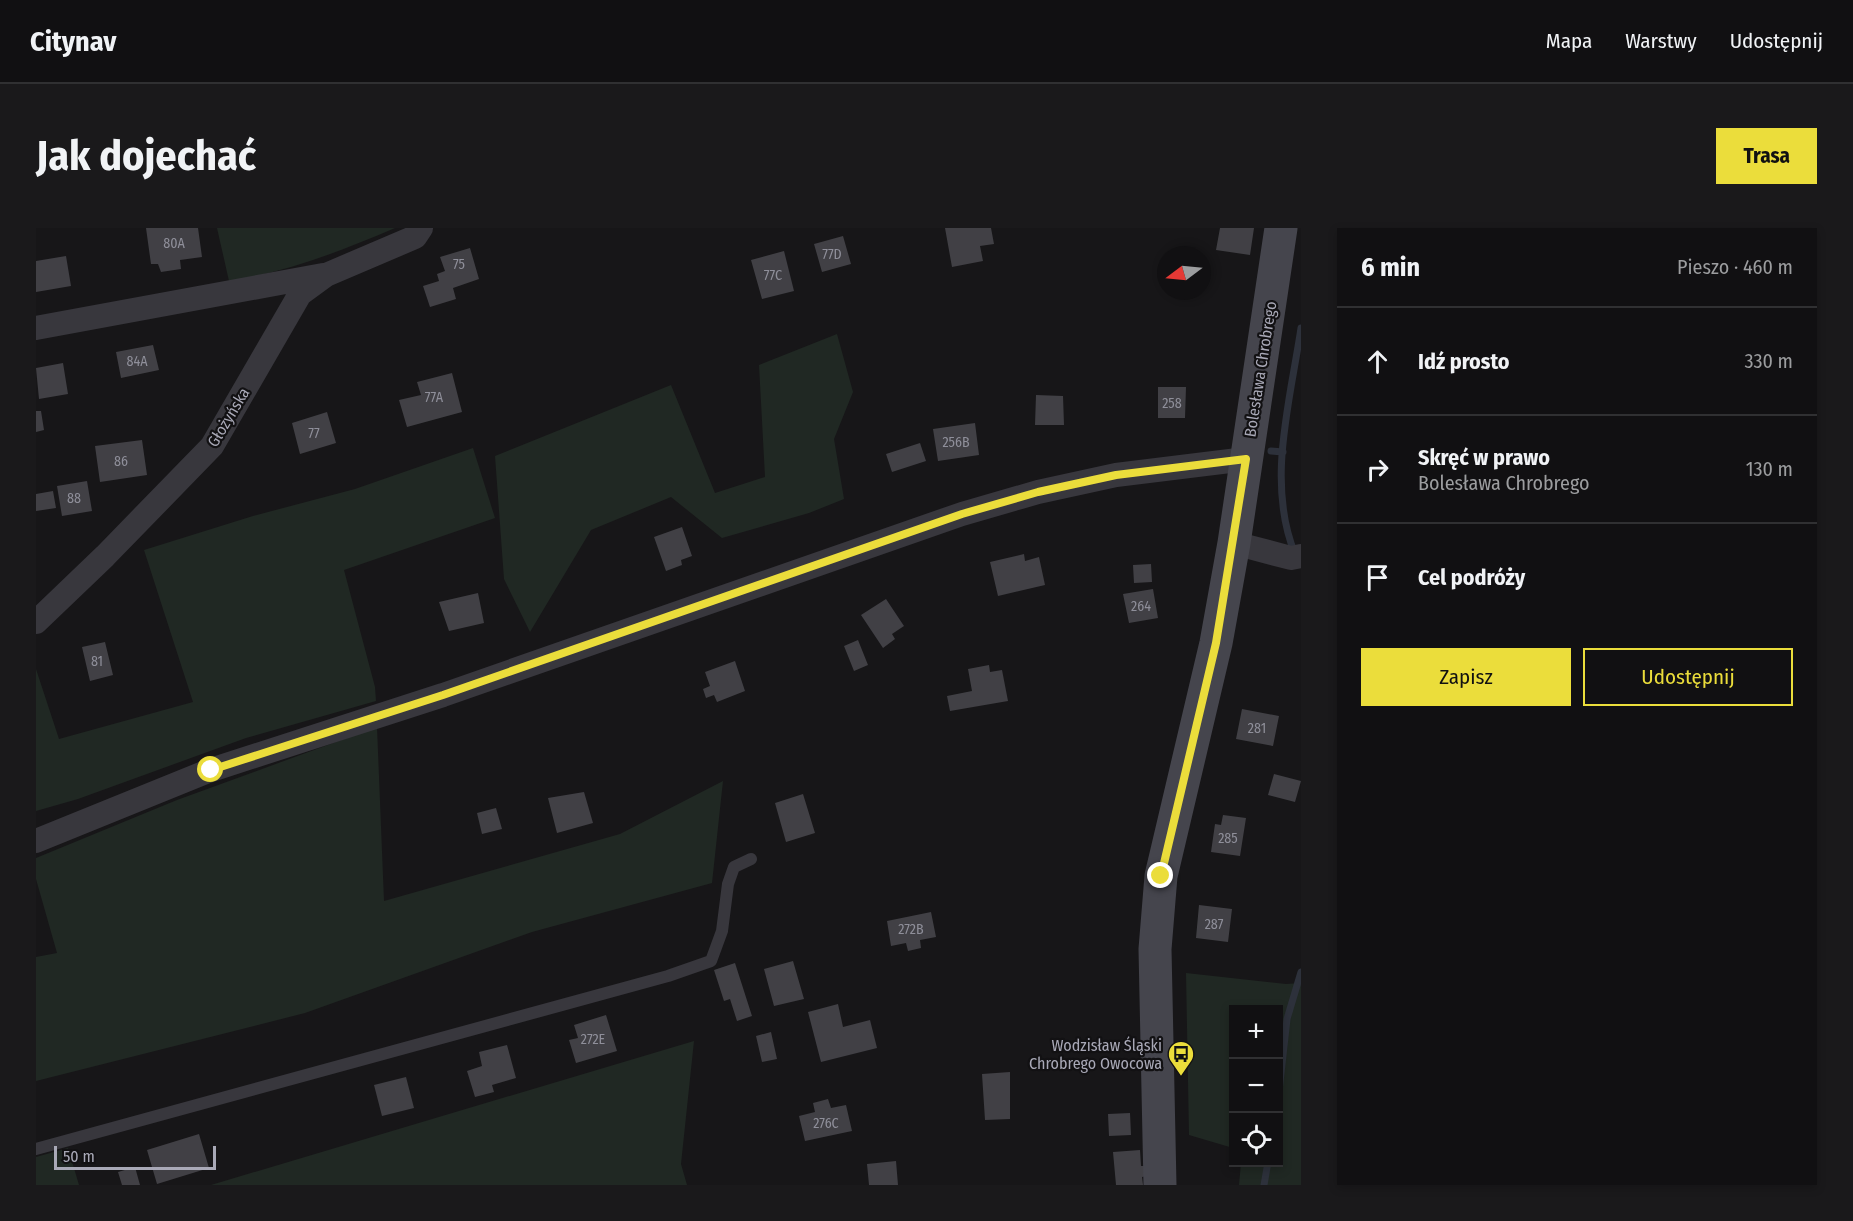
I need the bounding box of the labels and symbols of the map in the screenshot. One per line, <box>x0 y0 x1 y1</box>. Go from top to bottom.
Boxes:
house number: 80A <box>163 235 185 252</box>
house number: 77D <box>822 246 842 263</box>
north arrow <box>1157 246 1211 300</box>
house number: 75 <box>453 256 465 273</box>
house number: 77C <box>764 267 782 284</box>
street label: Bolesława Chrobrego <box>1240 300 1281 438</box>
house number: 84A <box>126 353 148 370</box>
street label: Głożyńska <box>203 384 254 450</box>
house number: 77A <box>425 389 444 406</box>
house number: 258 <box>1162 395 1182 412</box>
house number: 77 <box>308 425 320 442</box>
house number: 256B <box>942 434 970 451</box>
house number: 86 <box>114 453 128 470</box>
house number: 88 <box>67 490 81 507</box>
house number: 264 <box>1131 598 1151 615</box>
house number: 81 <box>91 653 103 670</box>
house number: 281 <box>1248 720 1266 737</box>
route start <box>197 756 223 782</box>
house number: 285 <box>1218 830 1238 847</box>
route end <box>1147 862 1173 888</box>
house number: 287 <box>1205 916 1224 933</box>
house number: 272B <box>898 921 924 938</box>
house number: 272E <box>581 1031 606 1048</box>
place label: Wodzisław Śląski Chrobrego Owocowa <box>1029 1036 1162 1073</box>
bus stop icon: Wodzisław Śląski Chrobrego Owocowa <box>1166 1039 1196 1077</box>
house number: 276C <box>813 1115 839 1132</box>
scale bar <box>54 1143 216 1170</box>

